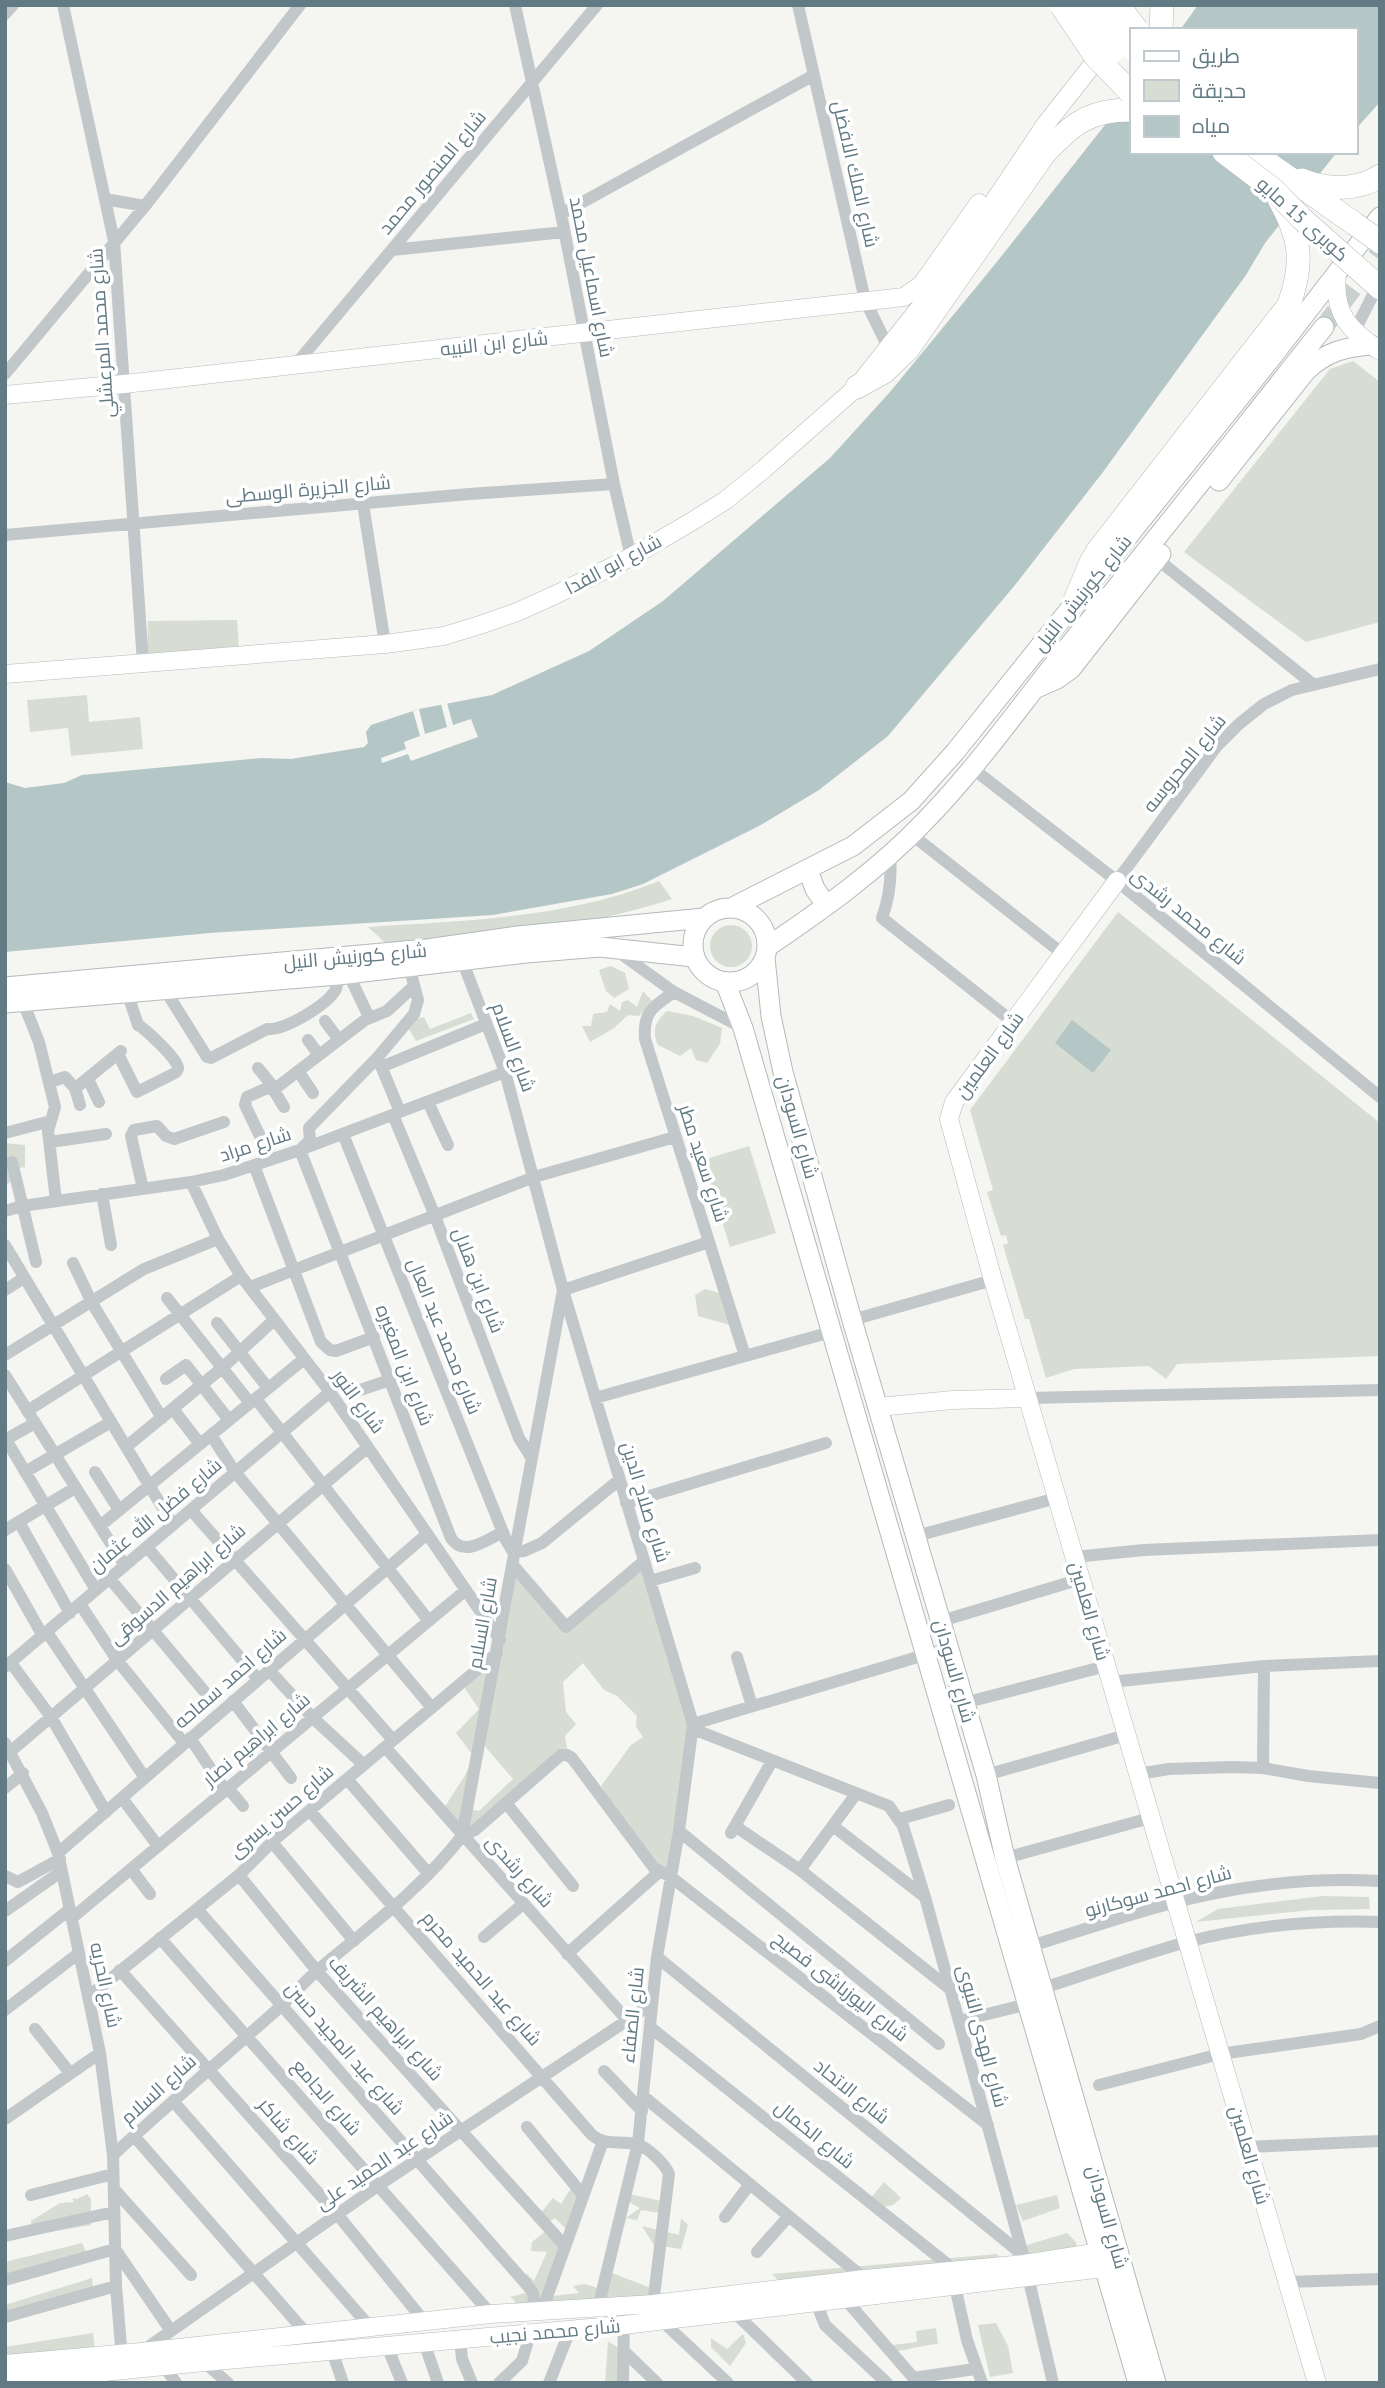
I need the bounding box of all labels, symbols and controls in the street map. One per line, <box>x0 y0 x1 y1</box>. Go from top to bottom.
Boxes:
legend <box>1130 28 1357 154</box>
text: طريق <box>1192 42 1240 69</box>
text: حديقة <box>1192 77 1246 104</box>
street label: شارع الملك الافضل <box>826 98 885 250</box>
street label: شارع المنصور محمد <box>373 105 492 240</box>
text: مياه <box>1192 112 1230 139</box>
street label: كوبرى 15 مايو <box>1252 171 1354 267</box>
street label: شارع اسماعيل محمد <box>563 195 619 360</box>
street label: شارع محمد المرعشلي <box>83 247 122 419</box>
street label: شارع ابن النبيه <box>439 325 549 363</box>
street label: شارع الجزيرة الوسطى <box>224 470 392 510</box>
street label: شارع ابو الفدا <box>561 529 666 601</box>
street label: شارع كورنيش النيل <box>1027 530 1138 658</box>
street label: شارع المحروسه <box>1137 709 1232 818</box>
street label: شارع محمد رشدى <box>1125 862 1252 971</box>
street label: شارع كورنيش النيل <box>282 938 428 976</box>
street label: شارع السلام <box>485 999 541 1096</box>
street label: شارع العلمين <box>949 1007 1030 1104</box>
street label: شارع السودان <box>770 1073 824 1182</box>
street label: شارع سعيد مطر <box>671 1100 734 1226</box>
street label: شارع مراد <box>216 1121 295 1169</box>
street label: شارع ابن هلال <box>446 1224 510 1337</box>
street label: شارع محمد عبد العال <box>401 1254 487 1418</box>
street label: شارع ابن المغيره <box>369 1301 439 1430</box>
street label: شارع النور <box>325 1363 390 1439</box>
street label: شارع صلاح الدين <box>614 1439 676 1566</box>
street label: شارع فضل الله عثمان <box>84 1452 228 1579</box>
street label: شارع ابراهيم الدسوقى <box>104 1518 251 1651</box>
street label: شارع العلمين <box>1063 1559 1116 1664</box>
street label: شارع السلام <box>462 1575 504 1671</box>
street label: شارع السودان <box>927 1617 981 1726</box>
street label: شارع احمد سماحه <box>169 1623 292 1735</box>
street label: شارع ابراهيم نصار <box>197 1687 316 1793</box>
street label: شارع حسن يسرى <box>224 1759 339 1864</box>
street label: شارع رشدى <box>480 1830 559 1914</box>
street label: شارع احمد سوكارنو <box>1082 1860 1234 1924</box>
street label: شارع عبد الحميد محرم <box>415 1906 547 2052</box>
street label: شارع اليوزباشى فصيح <box>767 1926 914 2048</box>
street label: شارع الحريه <box>83 1940 127 2030</box>
street label: شارع ابراهيم الشريف <box>322 1951 448 2087</box>
street label: شارع الهدى النبوى <box>951 1962 1014 2110</box>
street label: شارع الصفاء <box>615 1966 651 2064</box>
street label: شارع عبد المجيد حسن <box>279 1976 410 2121</box>
street label: شارع السلام <box>115 2049 202 2131</box>
street label: شارع الاتحاد <box>808 2053 895 2130</box>
street label: شارع الجامع <box>286 2054 367 2141</box>
street label: شارع شاكر <box>251 2092 325 2171</box>
street label: شارع الكمال <box>769 2095 860 2175</box>
street label: شارع العلمين <box>1223 2103 1276 2208</box>
street label: شارع عبد الحميد على <box>311 2105 458 2217</box>
street label: شارع السودان <box>1080 2163 1134 2272</box>
street label: شارع محمد نجيب <box>489 2313 622 2351</box>

